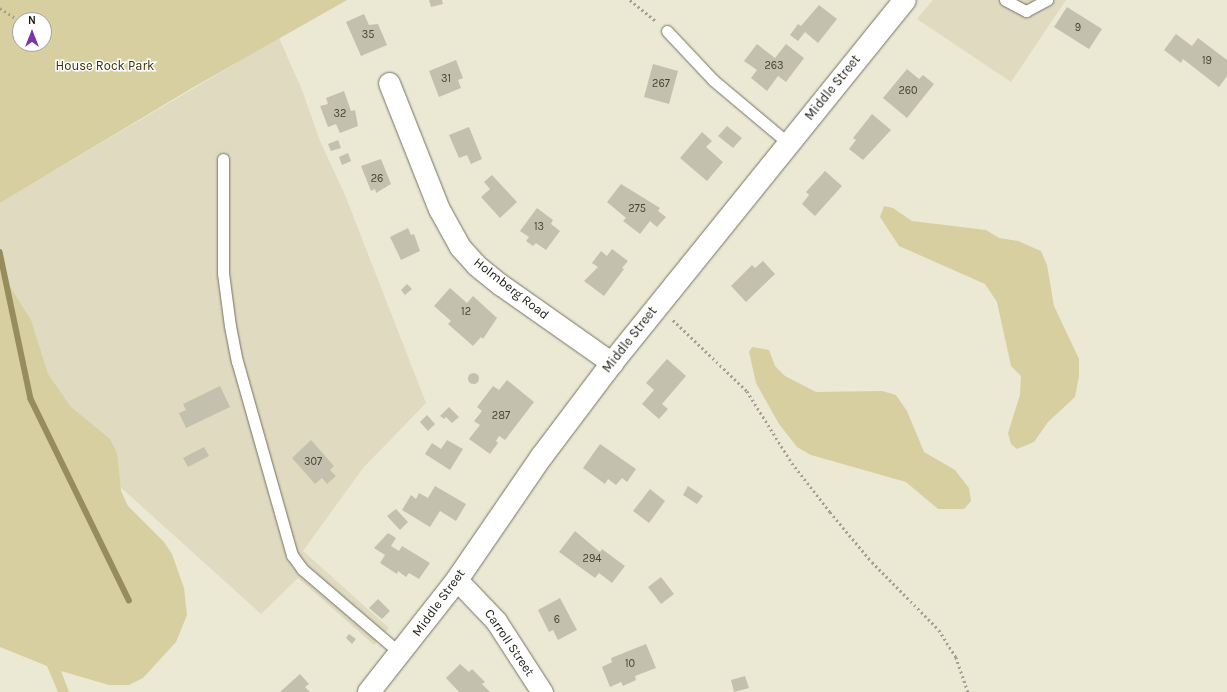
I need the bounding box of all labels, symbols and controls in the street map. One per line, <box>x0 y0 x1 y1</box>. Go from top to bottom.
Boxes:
north arrow <box>12 12 52 52</box>
text: N <box>28 14 36 27</box>
house number: 9 <box>1075 21 1081 35</box>
house number: 35 <box>362 28 374 42</box>
street label: Middle Street <box>802 52 864 124</box>
house number: 19 <box>1202 54 1212 68</box>
park label: House Rock Park <box>56 58 154 74</box>
house number: 263 <box>764 59 784 73</box>
house number: 31 <box>441 72 451 86</box>
house number: 267 <box>652 77 670 91</box>
house number: 260 <box>898 84 918 98</box>
house number: 32 <box>334 107 346 121</box>
house number: 26 <box>371 172 383 186</box>
house number: 275 <box>628 202 646 216</box>
house number: 13 <box>534 220 544 234</box>
street label: Holmberg Road <box>470 255 552 323</box>
street label: Middle Street <box>599 304 661 376</box>
house number: 12 <box>461 305 471 319</box>
house number: 287 <box>492 409 510 423</box>
house number: 307 <box>304 455 322 469</box>
house number: 294 <box>583 552 601 566</box>
street label: Middle Street <box>409 566 469 640</box>
street label: Carroll Street <box>481 606 537 680</box>
house number: 6 <box>554 613 560 627</box>
house number: 10 <box>625 657 635 671</box>

